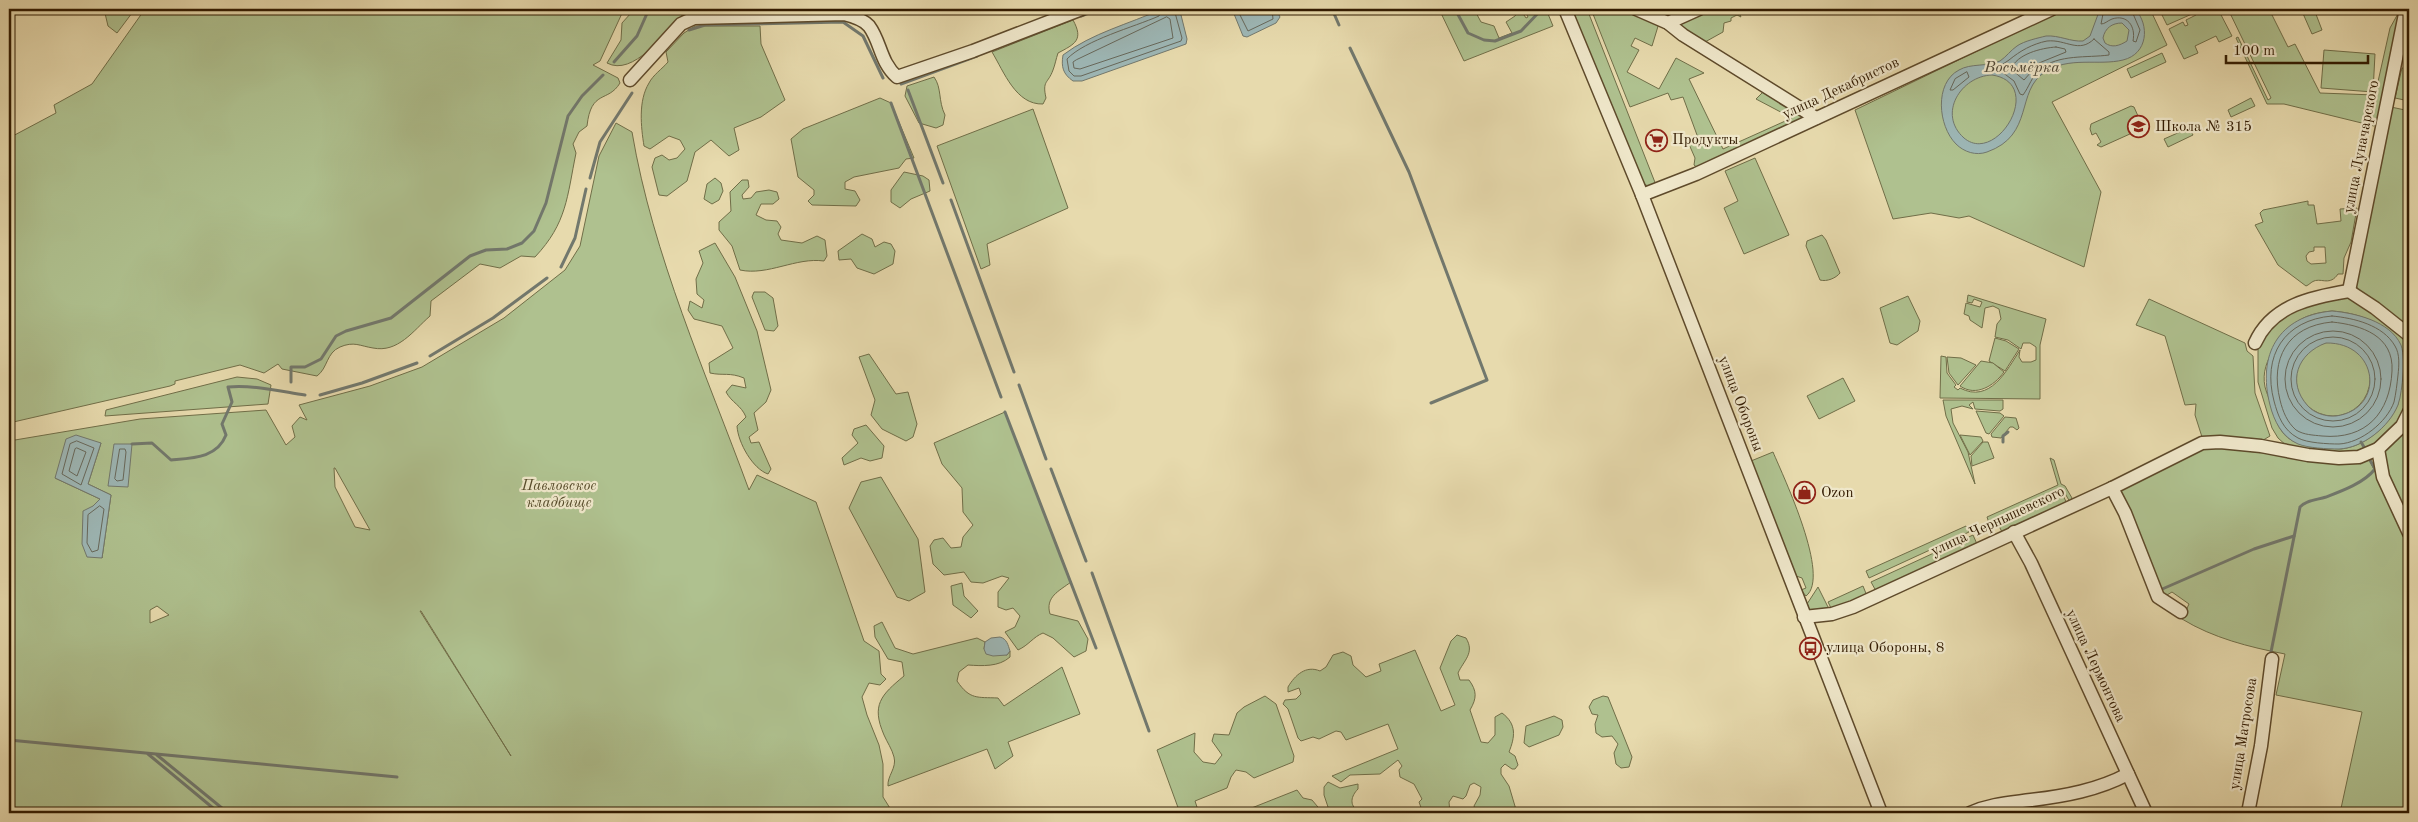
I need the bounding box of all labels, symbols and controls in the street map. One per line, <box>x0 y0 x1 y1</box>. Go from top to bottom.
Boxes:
scale bar <box>2226 32 2368 64</box>
text: 100 m <box>2233 44 2275 59</box>
street label: улица Декабристов <box>1780 55 1902 123</box>
water label: Восьмёрка <box>1983 60 2060 76</box>
street label: улица Луначарского <box>2342 79 2382 215</box>
school or university icon: Школа № 315 <box>2127 115 2151 139</box>
place label: Школа № 315 <box>2155 120 2252 135</box>
supermarket icon: Продукты <box>1644 128 1668 152</box>
place label: Продукты <box>1672 133 1739 148</box>
street label: улица Обороны <box>1715 354 1765 454</box>
park label: Павловское кладбище <box>520 479 597 511</box>
shop icon: Ozon <box>1793 481 1817 505</box>
street label: улица Чернышевского <box>1929 484 2067 560</box>
place label: Ozon <box>1821 486 1854 501</box>
street label: улица Лермонтова <box>2062 607 2128 725</box>
bus stop icon: улица Обороны, 8 <box>1798 636 1822 660</box>
place label: улица Обороны, 8 <box>1826 641 1944 656</box>
street label: улица Матросова <box>2228 676 2260 791</box>

